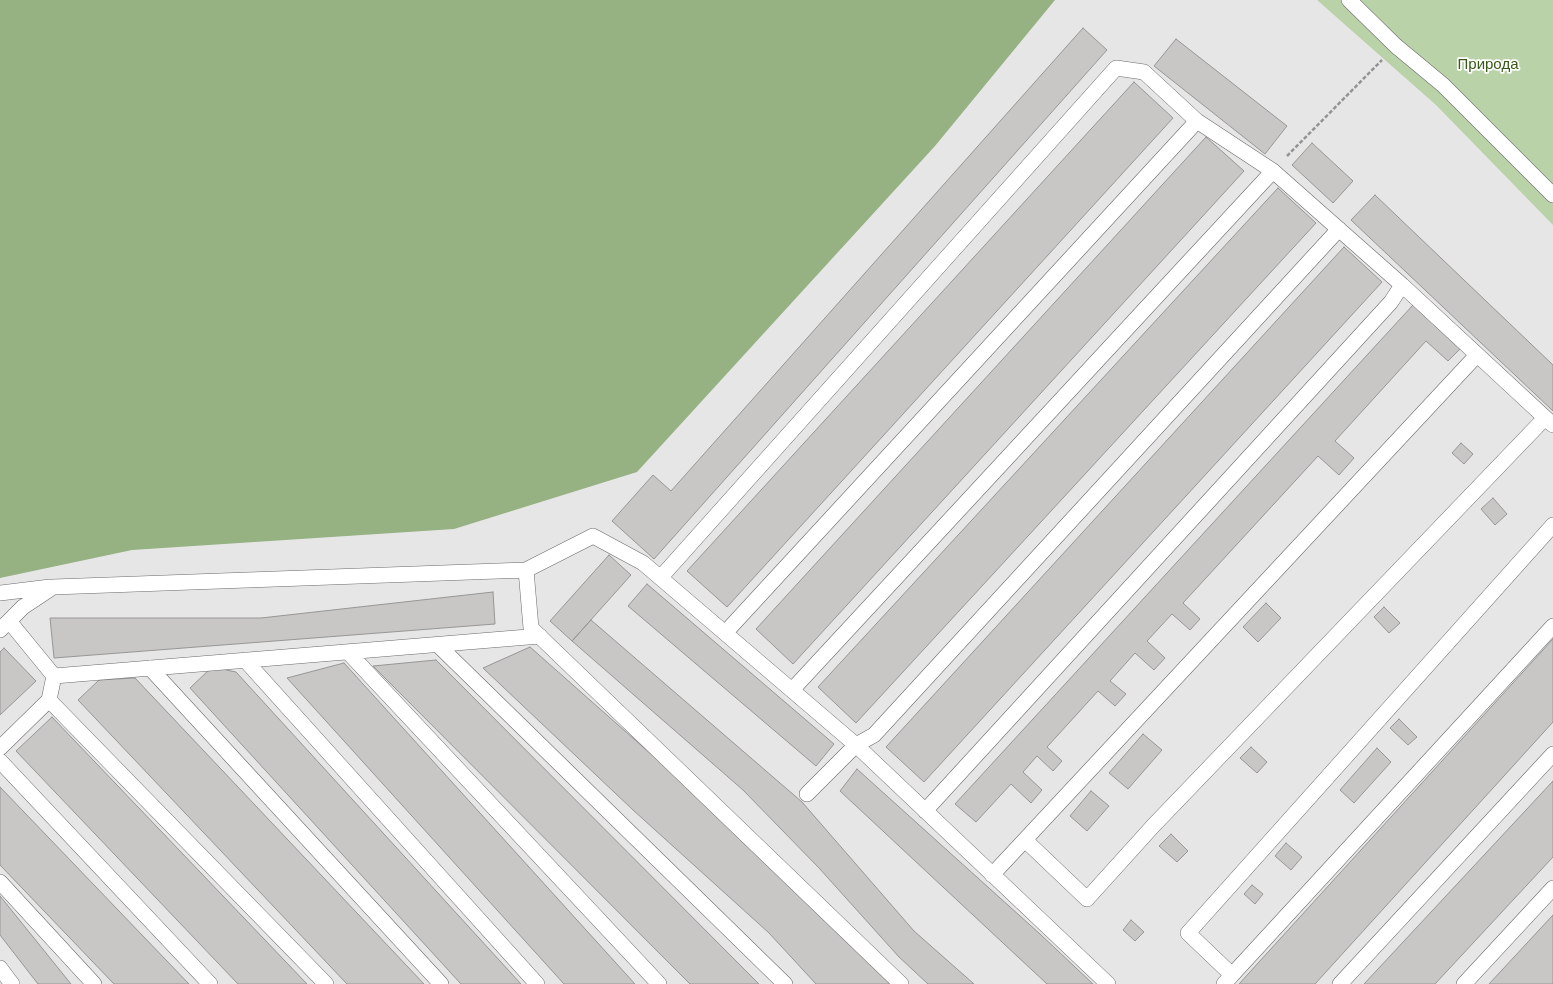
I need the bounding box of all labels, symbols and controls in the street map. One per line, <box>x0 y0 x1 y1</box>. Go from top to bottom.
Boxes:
park label: Природа <box>1458 56 1518 74</box>

